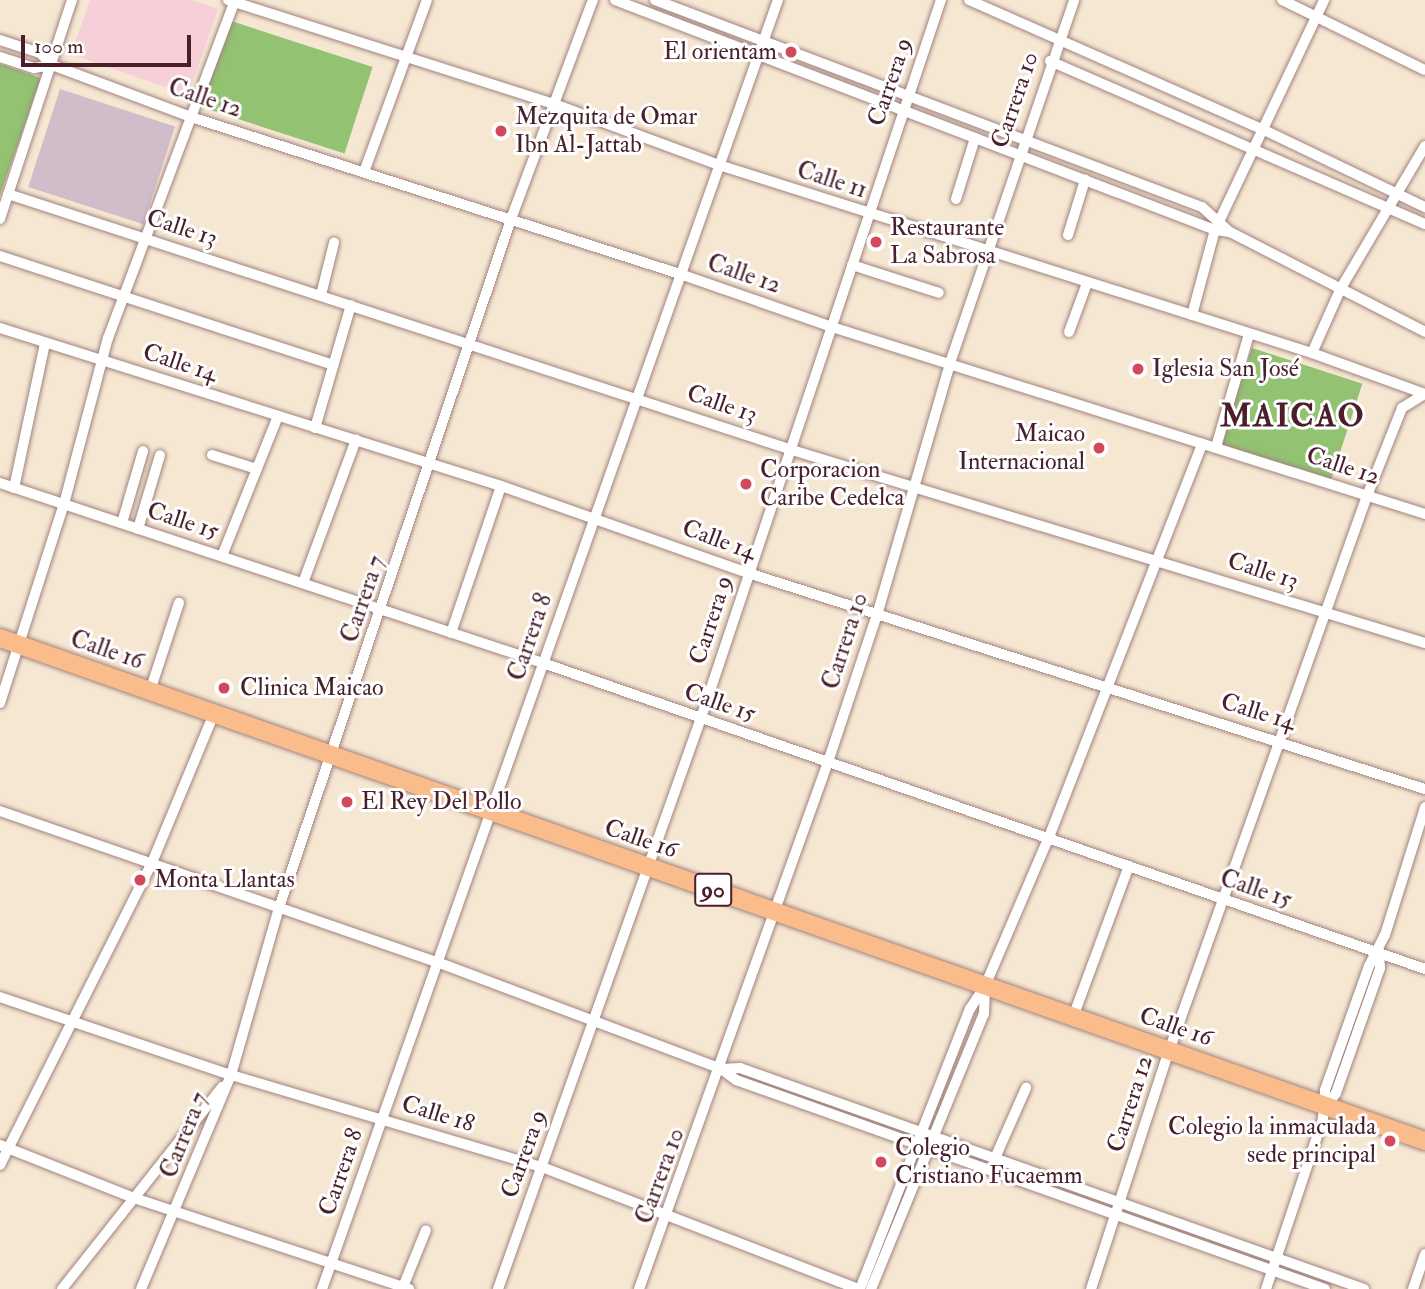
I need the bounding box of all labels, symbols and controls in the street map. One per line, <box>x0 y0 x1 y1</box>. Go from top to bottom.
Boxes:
scale bar <box>24 21 194 65</box>
text: 100 m <box>34 33 84 60</box>
street label: Carrera 9 <box>862 34 918 130</box>
place label: El orientam <box>663 38 777 66</box>
marker: El orientam <box>783 44 799 60</box>
street label: Carrera 10 <box>985 48 1045 152</box>
street label: Calle 12 <box>165 72 245 124</box>
place label: Mezquita de Omar Ibn Al-Jattab <box>515 103 697 159</box>
marker: Mezquita de Omar Ibn Al-Jattab <box>493 123 509 139</box>
street label: Calle 11 <box>793 155 871 205</box>
street label: Calle 13 <box>143 203 221 253</box>
place label: Restaurante La Sabrosa <box>890 214 1004 270</box>
marker: Restaurante La Sabrosa <box>868 234 884 250</box>
street label: Calle 12 <box>704 248 784 300</box>
street label: Calle 14 <box>139 338 221 388</box>
place label: Iglesia San José <box>1152 355 1299 383</box>
marker: Iglesia San José <box>1130 361 1146 377</box>
street label: Calle 13 <box>683 379 761 429</box>
district label: MAICAO <box>1221 397 1365 435</box>
place label: Maicao Internacional <box>958 420 1085 476</box>
marker: Maicao Internacional <box>1091 440 1107 456</box>
street label: Calle 12 <box>1303 441 1383 491</box>
place label: Corporacion Caribe Cedelca <box>760 456 904 512</box>
marker: Corporacion Caribe Cedelca <box>738 476 754 492</box>
street label: Calle 15 <box>144 496 222 546</box>
street label: Calle 14 <box>678 513 760 567</box>
street label: Calle 13 <box>1224 546 1302 596</box>
street label: Carrera 7 <box>335 552 391 646</box>
street label: Carrera 9 <box>683 572 739 668</box>
street label: Carrera 10 <box>816 589 874 693</box>
street label: Carrera 8 <box>502 590 558 684</box>
street label: Calle 16 <box>67 624 147 676</box>
place label: Clinica Maicao <box>240 674 384 702</box>
street label: Calle 15 <box>680 677 760 729</box>
marker: Clinica Maicao <box>214 678 234 698</box>
street label: Calle 14 <box>1217 687 1299 737</box>
place label: El Rey Del Pollo <box>361 788 521 816</box>
marker: El Rey Del Pollo <box>339 794 355 810</box>
street label: Calle 16 <box>601 813 681 865</box>
street label: Calle 15 <box>1216 863 1296 915</box>
place label: Monta Llantas <box>154 866 295 894</box>
road number: 90 <box>694 870 732 909</box>
marker: Monta Llantas <box>132 872 148 888</box>
street label: Calle 16 <box>1136 1001 1216 1053</box>
street label: Carrera 12 <box>1101 1052 1159 1156</box>
street label: Carrera 7 <box>154 1088 214 1182</box>
street label: Calle 18 <box>398 1089 478 1139</box>
street label: Carrera 9 <box>495 1106 553 1202</box>
place label: Colegio la inmaculada sede principal <box>1168 1113 1376 1169</box>
street label: Carrera 10 <box>629 1124 691 1228</box>
street label: Carrera 8 <box>313 1125 369 1219</box>
marker: Colegio la inmaculada sede principal <box>1382 1133 1398 1149</box>
place label: Colegio Cristiano Fucaemm <box>895 1134 1083 1190</box>
marker: Colegio Cristiano Fucaemm <box>873 1154 889 1170</box>

